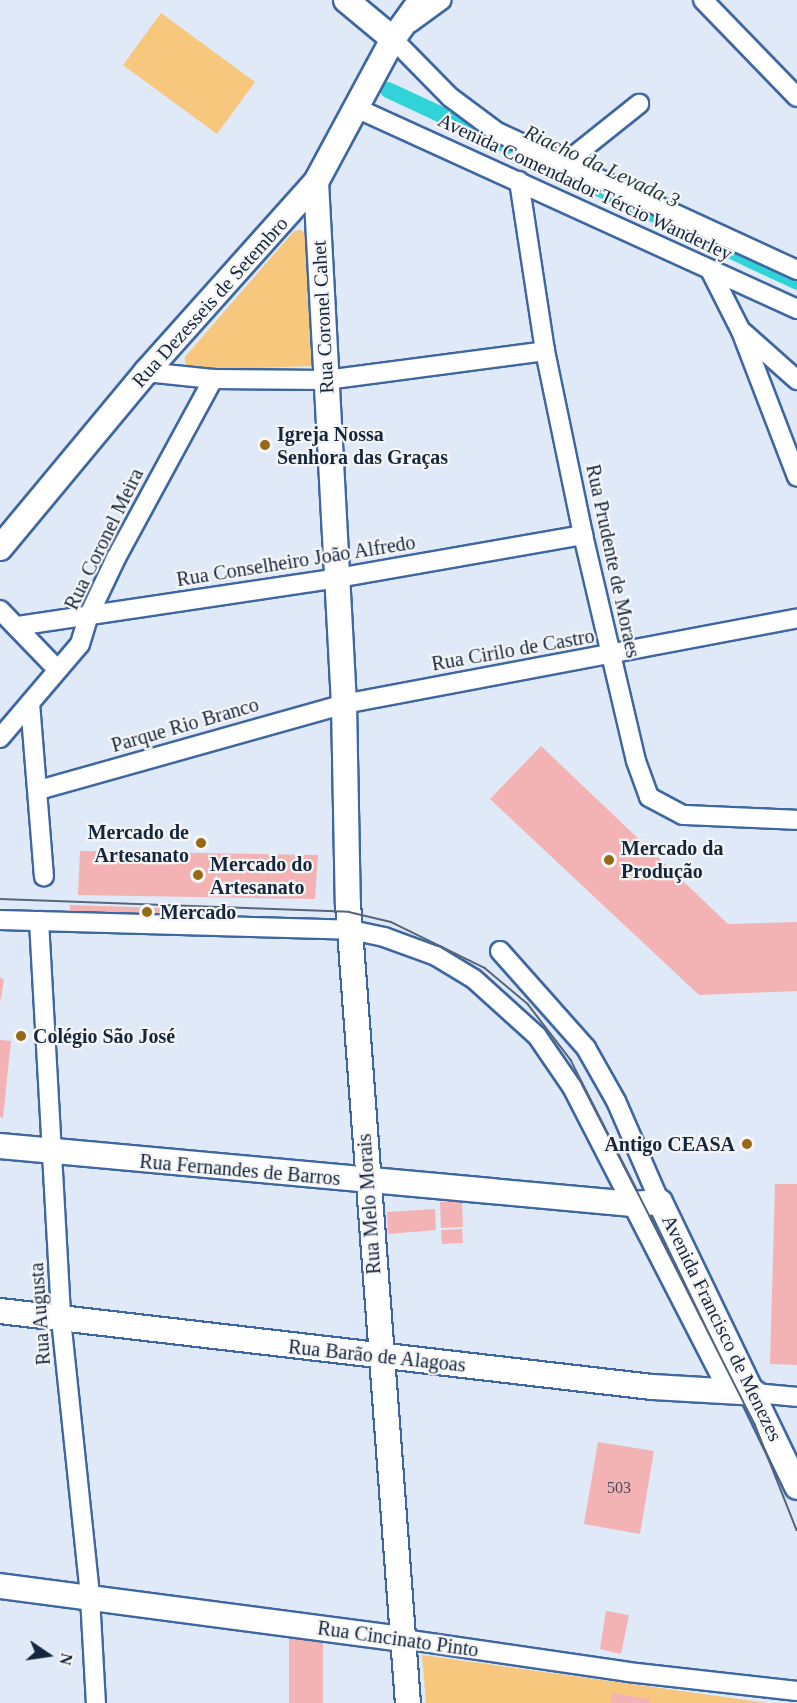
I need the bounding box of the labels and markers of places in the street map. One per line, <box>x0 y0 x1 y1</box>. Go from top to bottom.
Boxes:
place label: Igreja Nossa Senhora das Graças <box>277 422 448 469</box>
marker: Igreja Nossa Senhora das Graças <box>258 438 272 452</box>
place label: Mercado de Artesanato <box>88 820 189 867</box>
marker: Mercado de Artesanato <box>194 836 208 850</box>
place label: Mercado da Produção <box>621 837 723 884</box>
place label: Mercado do Artesanato <box>210 852 312 899</box>
marker: Mercado da Produção <box>602 853 616 867</box>
marker: Mercado do Artesanato <box>191 868 205 882</box>
place label: Mercado <box>160 900 236 924</box>
marker: Mercado <box>138 903 156 921</box>
place label: Colégio São José <box>33 1024 175 1048</box>
marker: Colégio São José <box>14 1029 28 1043</box>
place label: Antigo CEASA <box>604 1132 735 1156</box>
marker: Antigo CEASA <box>740 1137 754 1151</box>

